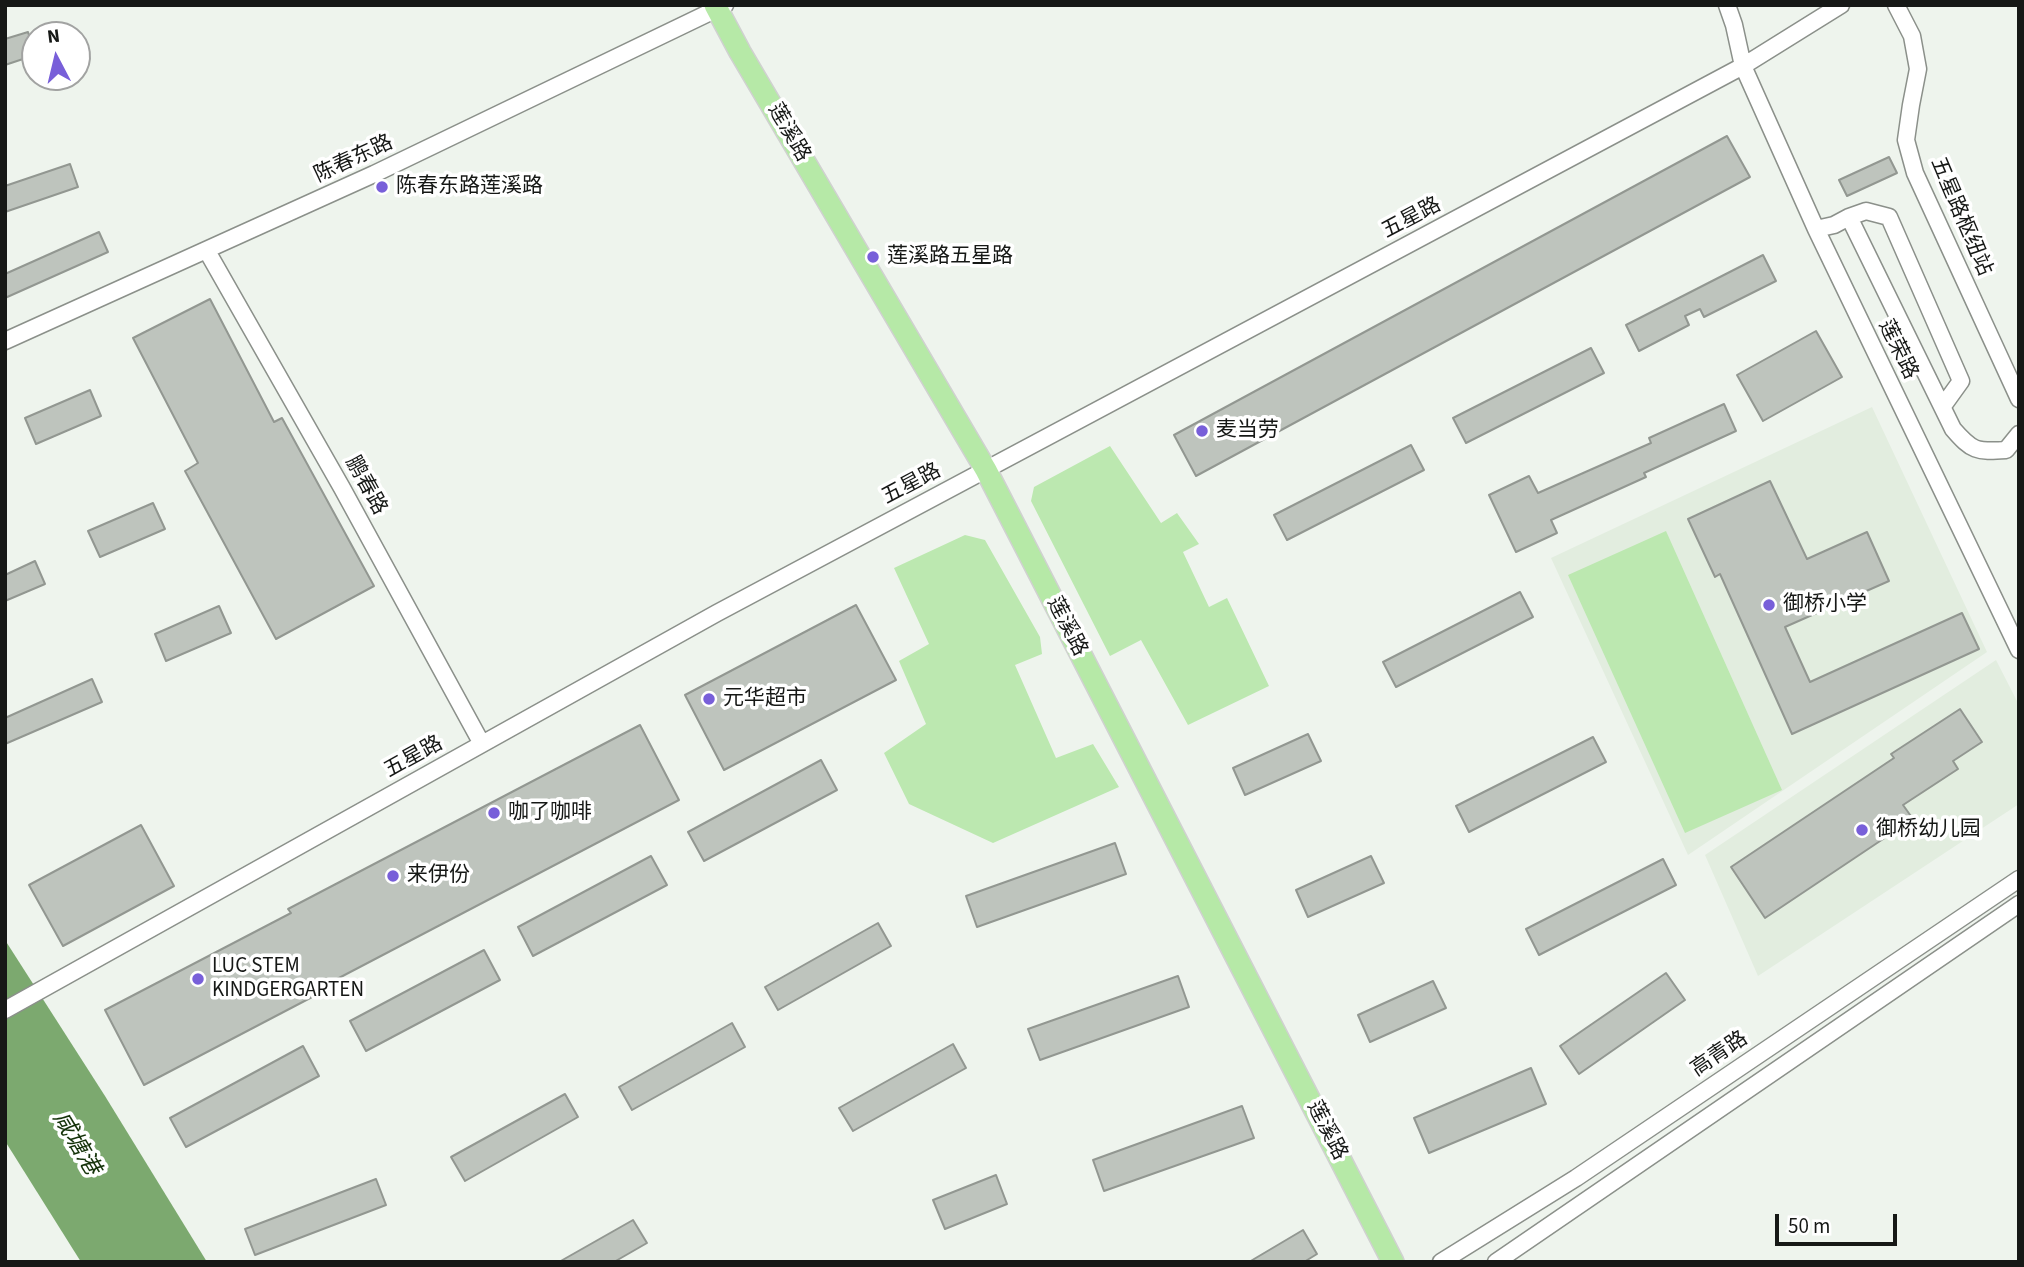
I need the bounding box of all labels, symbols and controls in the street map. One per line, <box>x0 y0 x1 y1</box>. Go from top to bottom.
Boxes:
north arrow <box>21 21 91 91</box>
text: N <box>46 22 62 51</box>
street label: 莲溪路 <box>761 99 815 167</box>
street label: 陈春东路 <box>311 131 397 189</box>
street label: 五星路枢纽站 <box>1924 154 1996 280</box>
place label: 陈春东路莲溪路 <box>396 174 543 200</box>
marker: 陈春东路莲溪路 <box>374 179 390 195</box>
street label: 五星路 <box>1378 193 1446 245</box>
place label: 莲溪路五星路 <box>887 244 1013 270</box>
marker: 莲溪路五星路 <box>865 249 881 265</box>
street label: 莲荣路 <box>1872 316 1922 384</box>
place label: 麦当劳 <box>1216 418 1279 444</box>
marker: 麦当劳 <box>1194 423 1210 439</box>
street label: 鹏春路 <box>339 452 391 520</box>
street label: 五星路 <box>878 459 946 511</box>
place label: 御桥小学 <box>1783 592 1867 618</box>
street label: 莲溪路 <box>1040 593 1092 661</box>
marker: 御桥小学 <box>1761 597 1777 613</box>
place label: 元华超市 <box>723 686 807 712</box>
marker: 元华超市 <box>701 691 717 707</box>
street label: 五星路 <box>380 732 448 784</box>
place label: 咖了咖啡 <box>508 800 592 826</box>
marker: 咖了咖啡 <box>486 805 502 821</box>
place label: 御桥幼儿园 <box>1876 817 1981 843</box>
marker: 御桥幼儿园 <box>1854 822 1870 838</box>
place label: 来伊份 <box>407 863 470 889</box>
marker: 来伊份 <box>385 868 401 884</box>
place label: LUC STEM KINDGERGARTEN <box>212 954 364 1004</box>
marker: LUC STEM KINDGERGARTEN <box>190 971 206 987</box>
street label: 高青路 <box>1687 1027 1753 1083</box>
street label: 莲溪路 <box>1300 1097 1352 1165</box>
water label: 咸塘港 <box>45 1107 105 1181</box>
scale bar <box>1779 1200 1902 1244</box>
text: 50 m <box>1788 1211 1830 1241</box>

